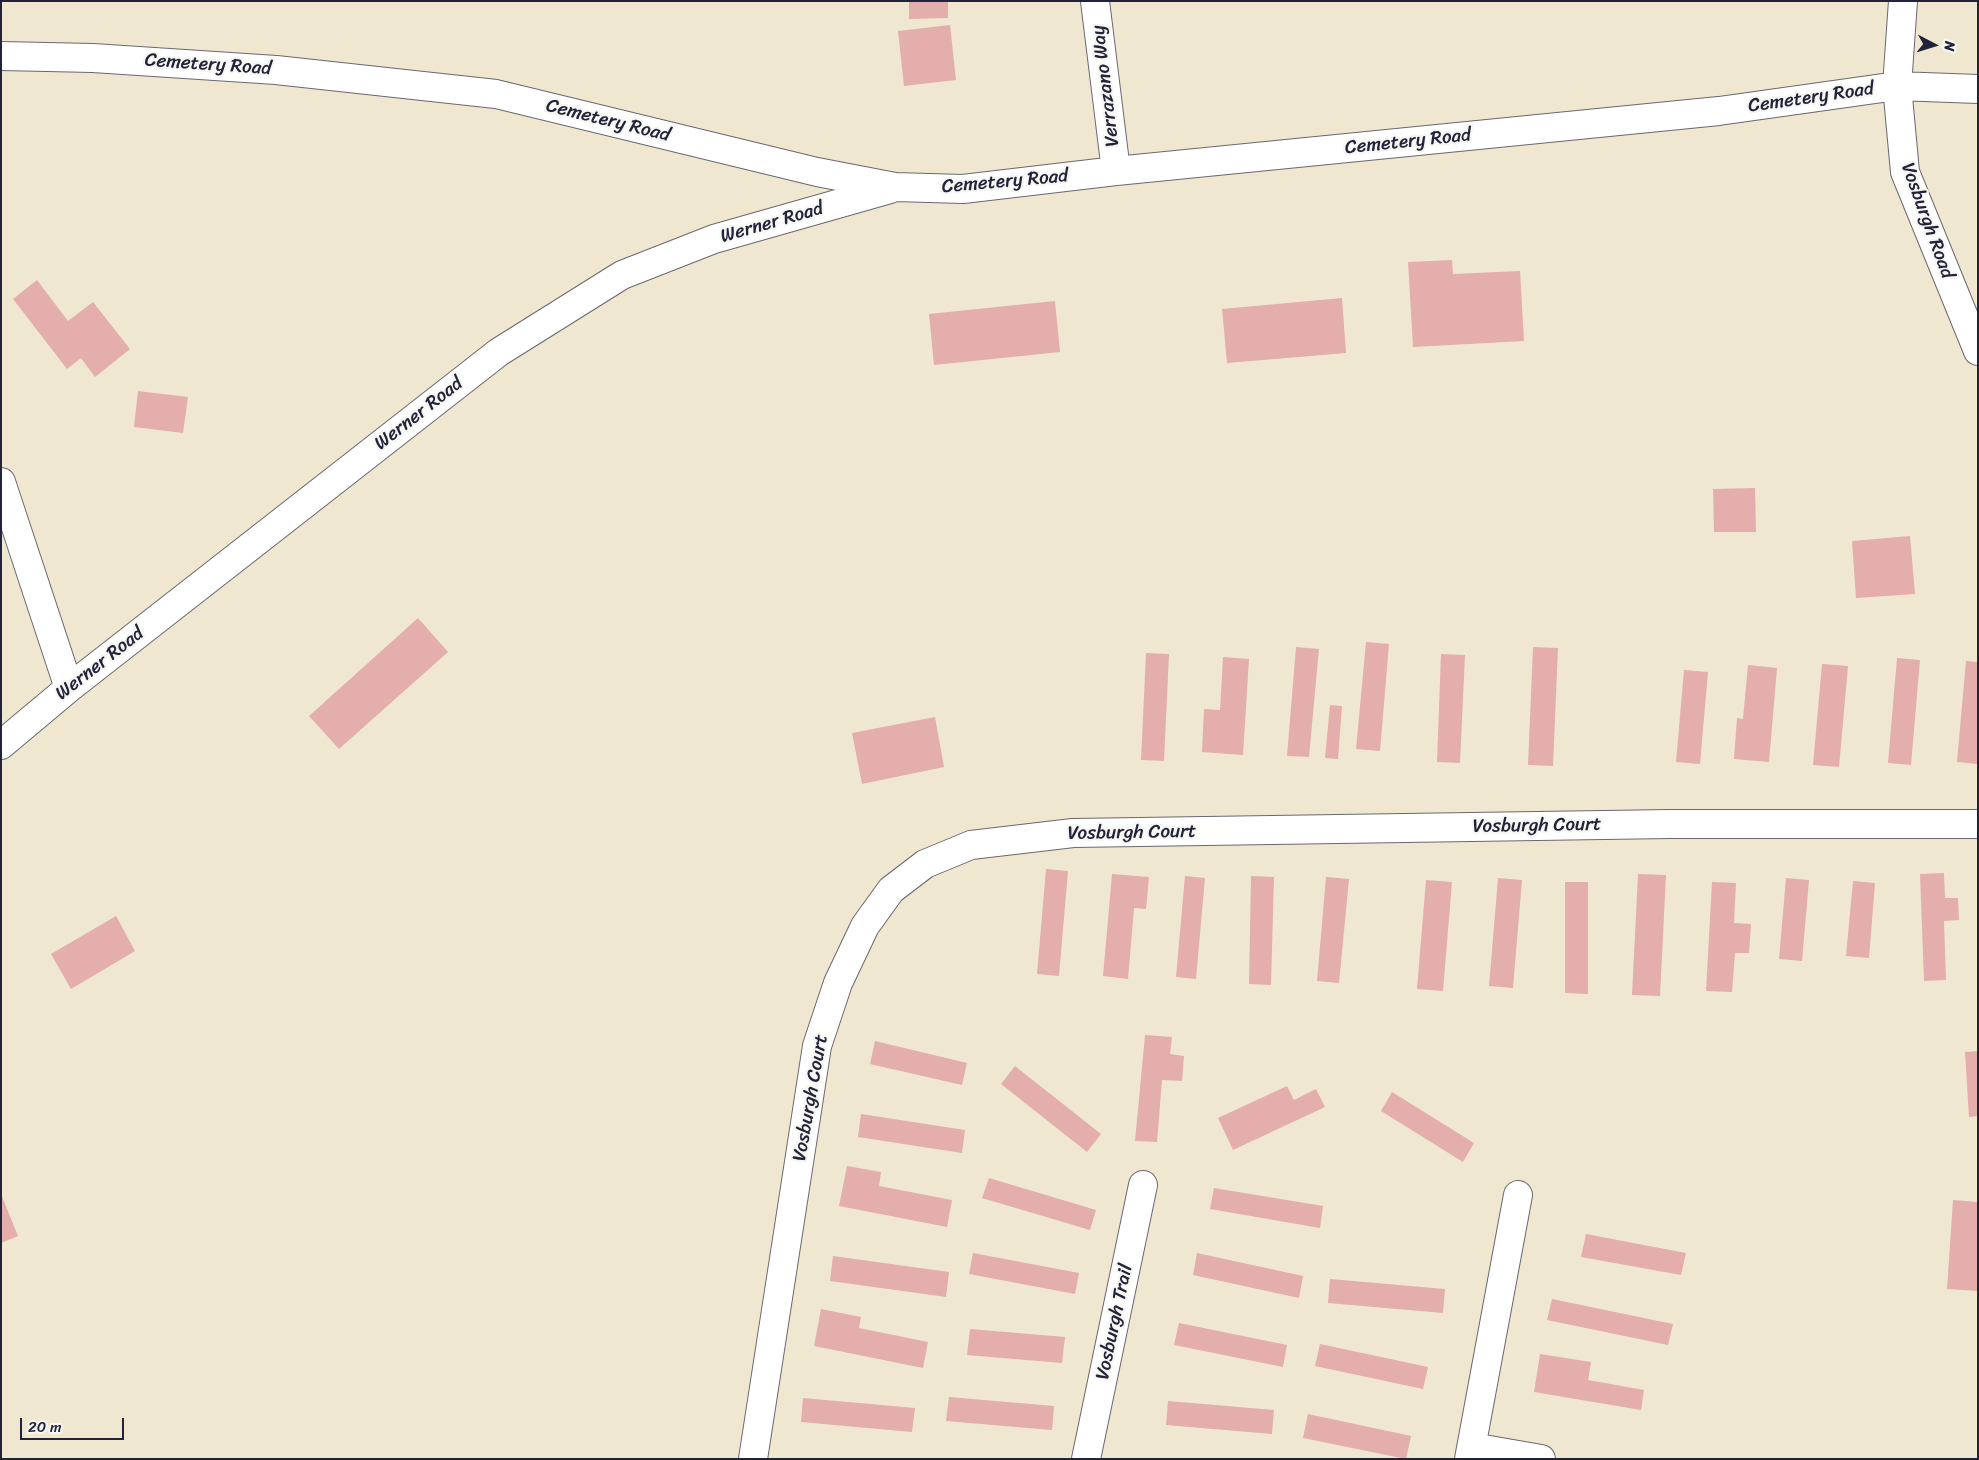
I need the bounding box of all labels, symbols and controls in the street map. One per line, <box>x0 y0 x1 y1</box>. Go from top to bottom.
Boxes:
north arrow <box>1909 20 1959 70</box>
street label: Verrazano Way <box>1087 24 1125 148</box>
text: N <box>1937 40 1962 52</box>
street label: Cemetery Road <box>144 49 272 81</box>
street label: Cemetery Road <box>1747 78 1875 118</box>
street label: Cemetery Road <box>544 95 672 147</box>
street label: Cemetery Road <box>1344 124 1472 160</box>
street label: Vosburgh Road <box>1896 160 1958 282</box>
street label: Cemetery Road <box>941 165 1069 199</box>
street label: Werner Road <box>718 197 826 249</box>
street label: Werner Road <box>370 372 468 456</box>
street label: Werner Road <box>51 622 149 706</box>
street label: Vosburgh Court <box>1473 813 1601 839</box>
street label: Vosburgh Court <box>1068 820 1196 846</box>
street label: Vosburgh Court <box>789 1033 833 1163</box>
street label: Vosburgh Trail <box>1092 1262 1138 1382</box>
scale bar <box>22 1408 126 1440</box>
text: 20 m <box>28 1414 62 1440</box>

